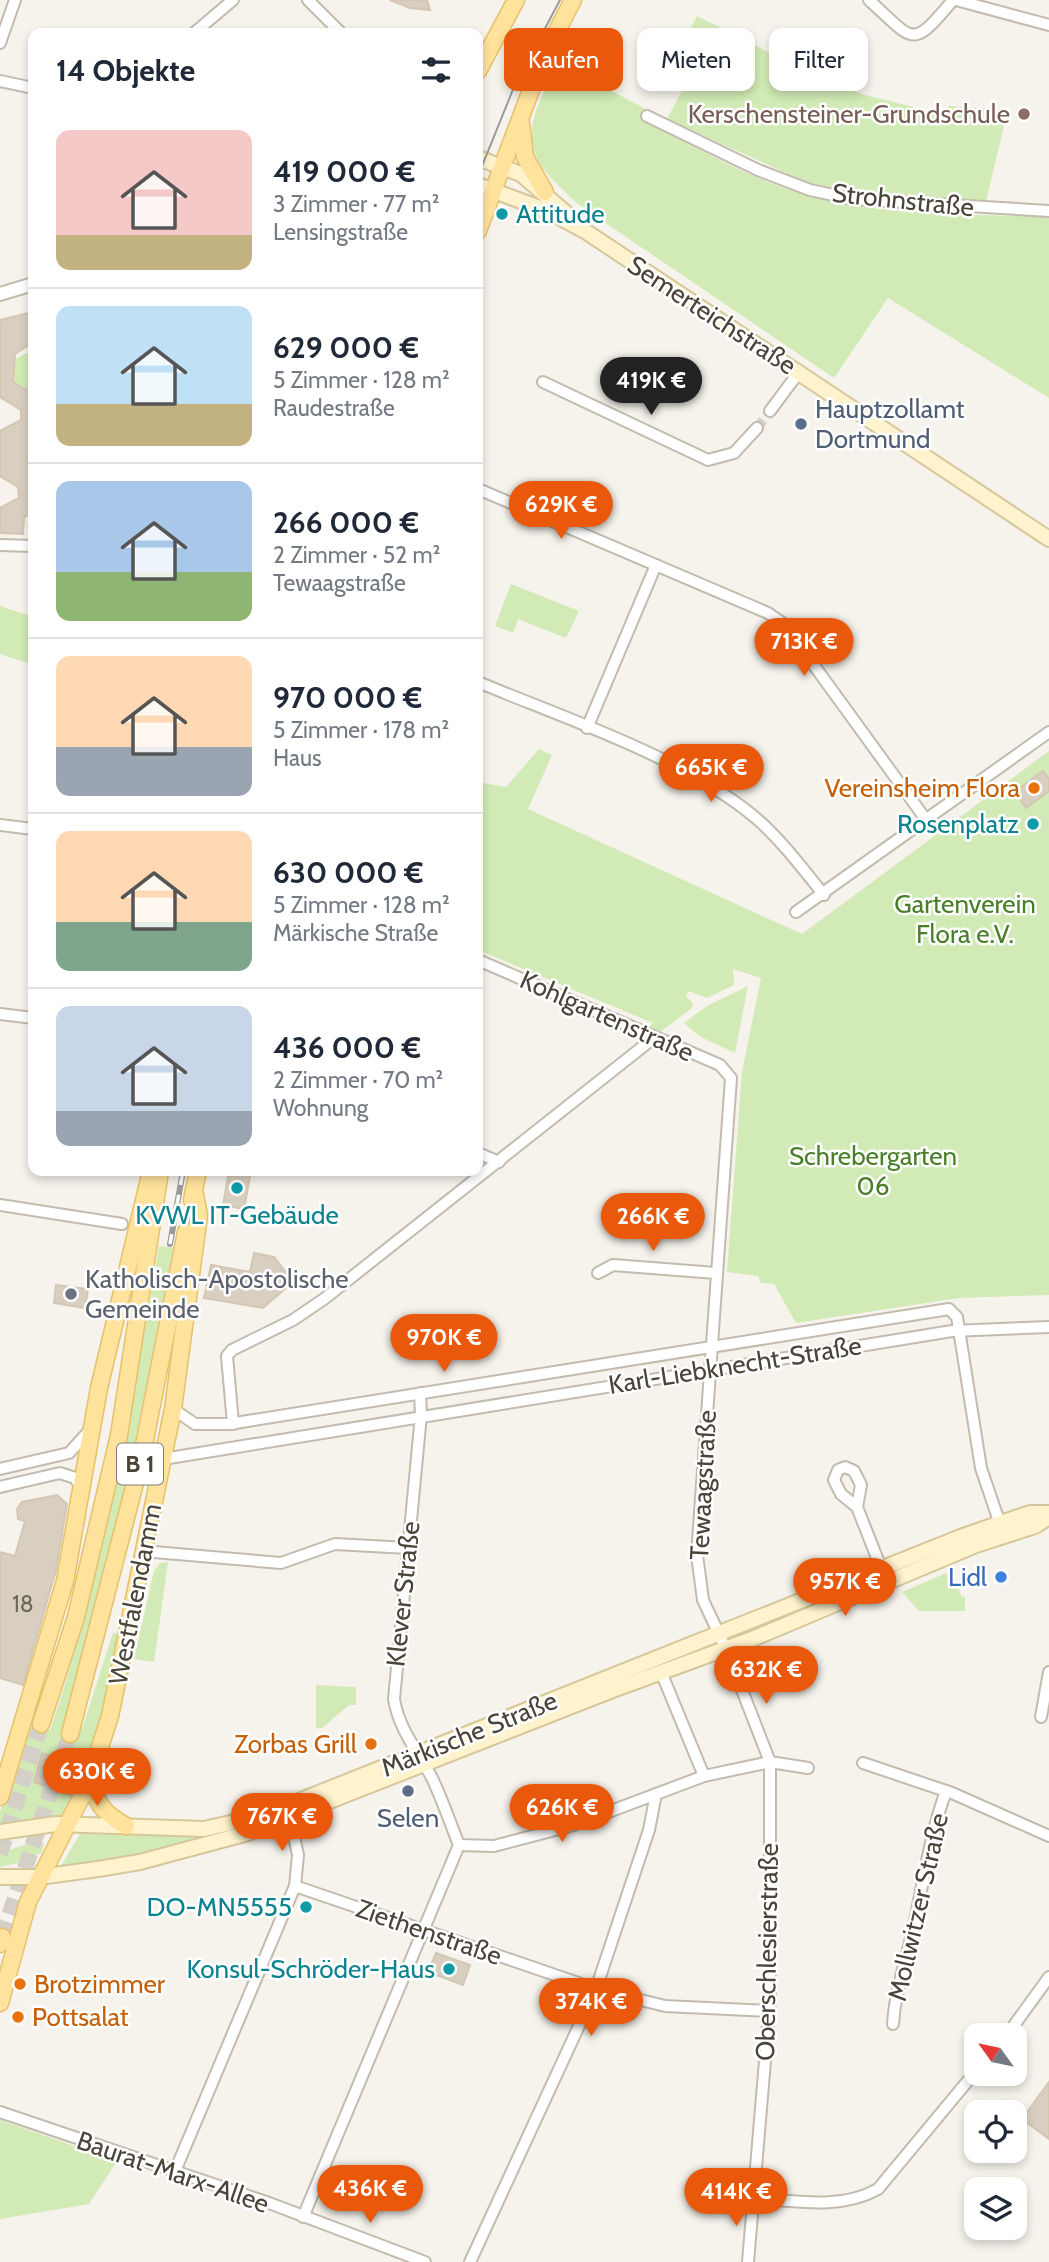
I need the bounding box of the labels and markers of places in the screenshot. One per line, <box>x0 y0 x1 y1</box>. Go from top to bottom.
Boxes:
place label: Kerschensteiner-Grundschule <box>688 98 1010 130</box>
marker: Kerschensteiner-Grundschule <box>1016 106 1032 122</box>
place label: Attitude <box>516 198 604 230</box>
marker: Attitude <box>494 206 510 222</box>
pin: 419K € <box>594 358 708 417</box>
place label: Hauptzollamt Dortmund <box>815 393 965 455</box>
marker: Hauptzollamt Dortmund <box>793 416 809 432</box>
pin: 629K € <box>504 482 618 541</box>
pin: 713K € <box>747 618 861 678</box>
pin: 665K € <box>654 744 768 804</box>
place label: Vereinsheim Flora <box>824 772 1021 804</box>
marker: Vereinsheim Flora <box>1026 780 1042 796</box>
place label: Rosenplatz <box>897 808 1019 840</box>
marker: Rosenplatz <box>1025 816 1041 832</box>
marker: KVWL IT-Gebäude <box>229 1180 245 1196</box>
pin: 266K € <box>596 1194 710 1253</box>
place label: KVWL IT-Gebäude <box>135 1199 339 1231</box>
place label: Katholisch-Apostolische Gemeinde <box>85 1263 349 1325</box>
marker: Katholisch-Apostolische Gemeinde <box>63 1286 79 1302</box>
pin: 970K € <box>387 1314 501 1374</box>
pin: 957K € <box>788 1558 902 1618</box>
place label: Lidl <box>948 1561 987 1593</box>
marker: Lidl <box>993 1569 1009 1585</box>
pin: 632K € <box>709 1646 823 1706</box>
place label: Zorbas Grill <box>234 1728 357 1760</box>
marker: Zorbas Grill <box>363 1736 379 1752</box>
pin: 630K € <box>40 1748 154 1808</box>
marker: Selen <box>400 1783 416 1799</box>
pin: 626K € <box>505 1784 619 1844</box>
pin: 767K € <box>225 1794 339 1853</box>
place label: Selen <box>377 1802 439 1834</box>
place label: DO-MN5555 <box>147 1891 292 1923</box>
marker: DO-MN5555 <box>298 1899 314 1915</box>
place label: Konsul-Schröder-Haus <box>186 1953 435 1985</box>
marker: Konsul-Schröder-Haus <box>441 1961 457 1977</box>
place label: Brotzimmer <box>34 1968 166 2000</box>
marker: Brotzimmer <box>12 1976 28 1992</box>
pin: 374K € <box>534 1979 648 2038</box>
place label: Pottsalat <box>32 2001 129 2033</box>
marker: Pottsalat <box>10 2009 26 2025</box>
pin: 436K € <box>313 2166 427 2225</box>
pin: 414K € <box>679 2168 793 2228</box>

